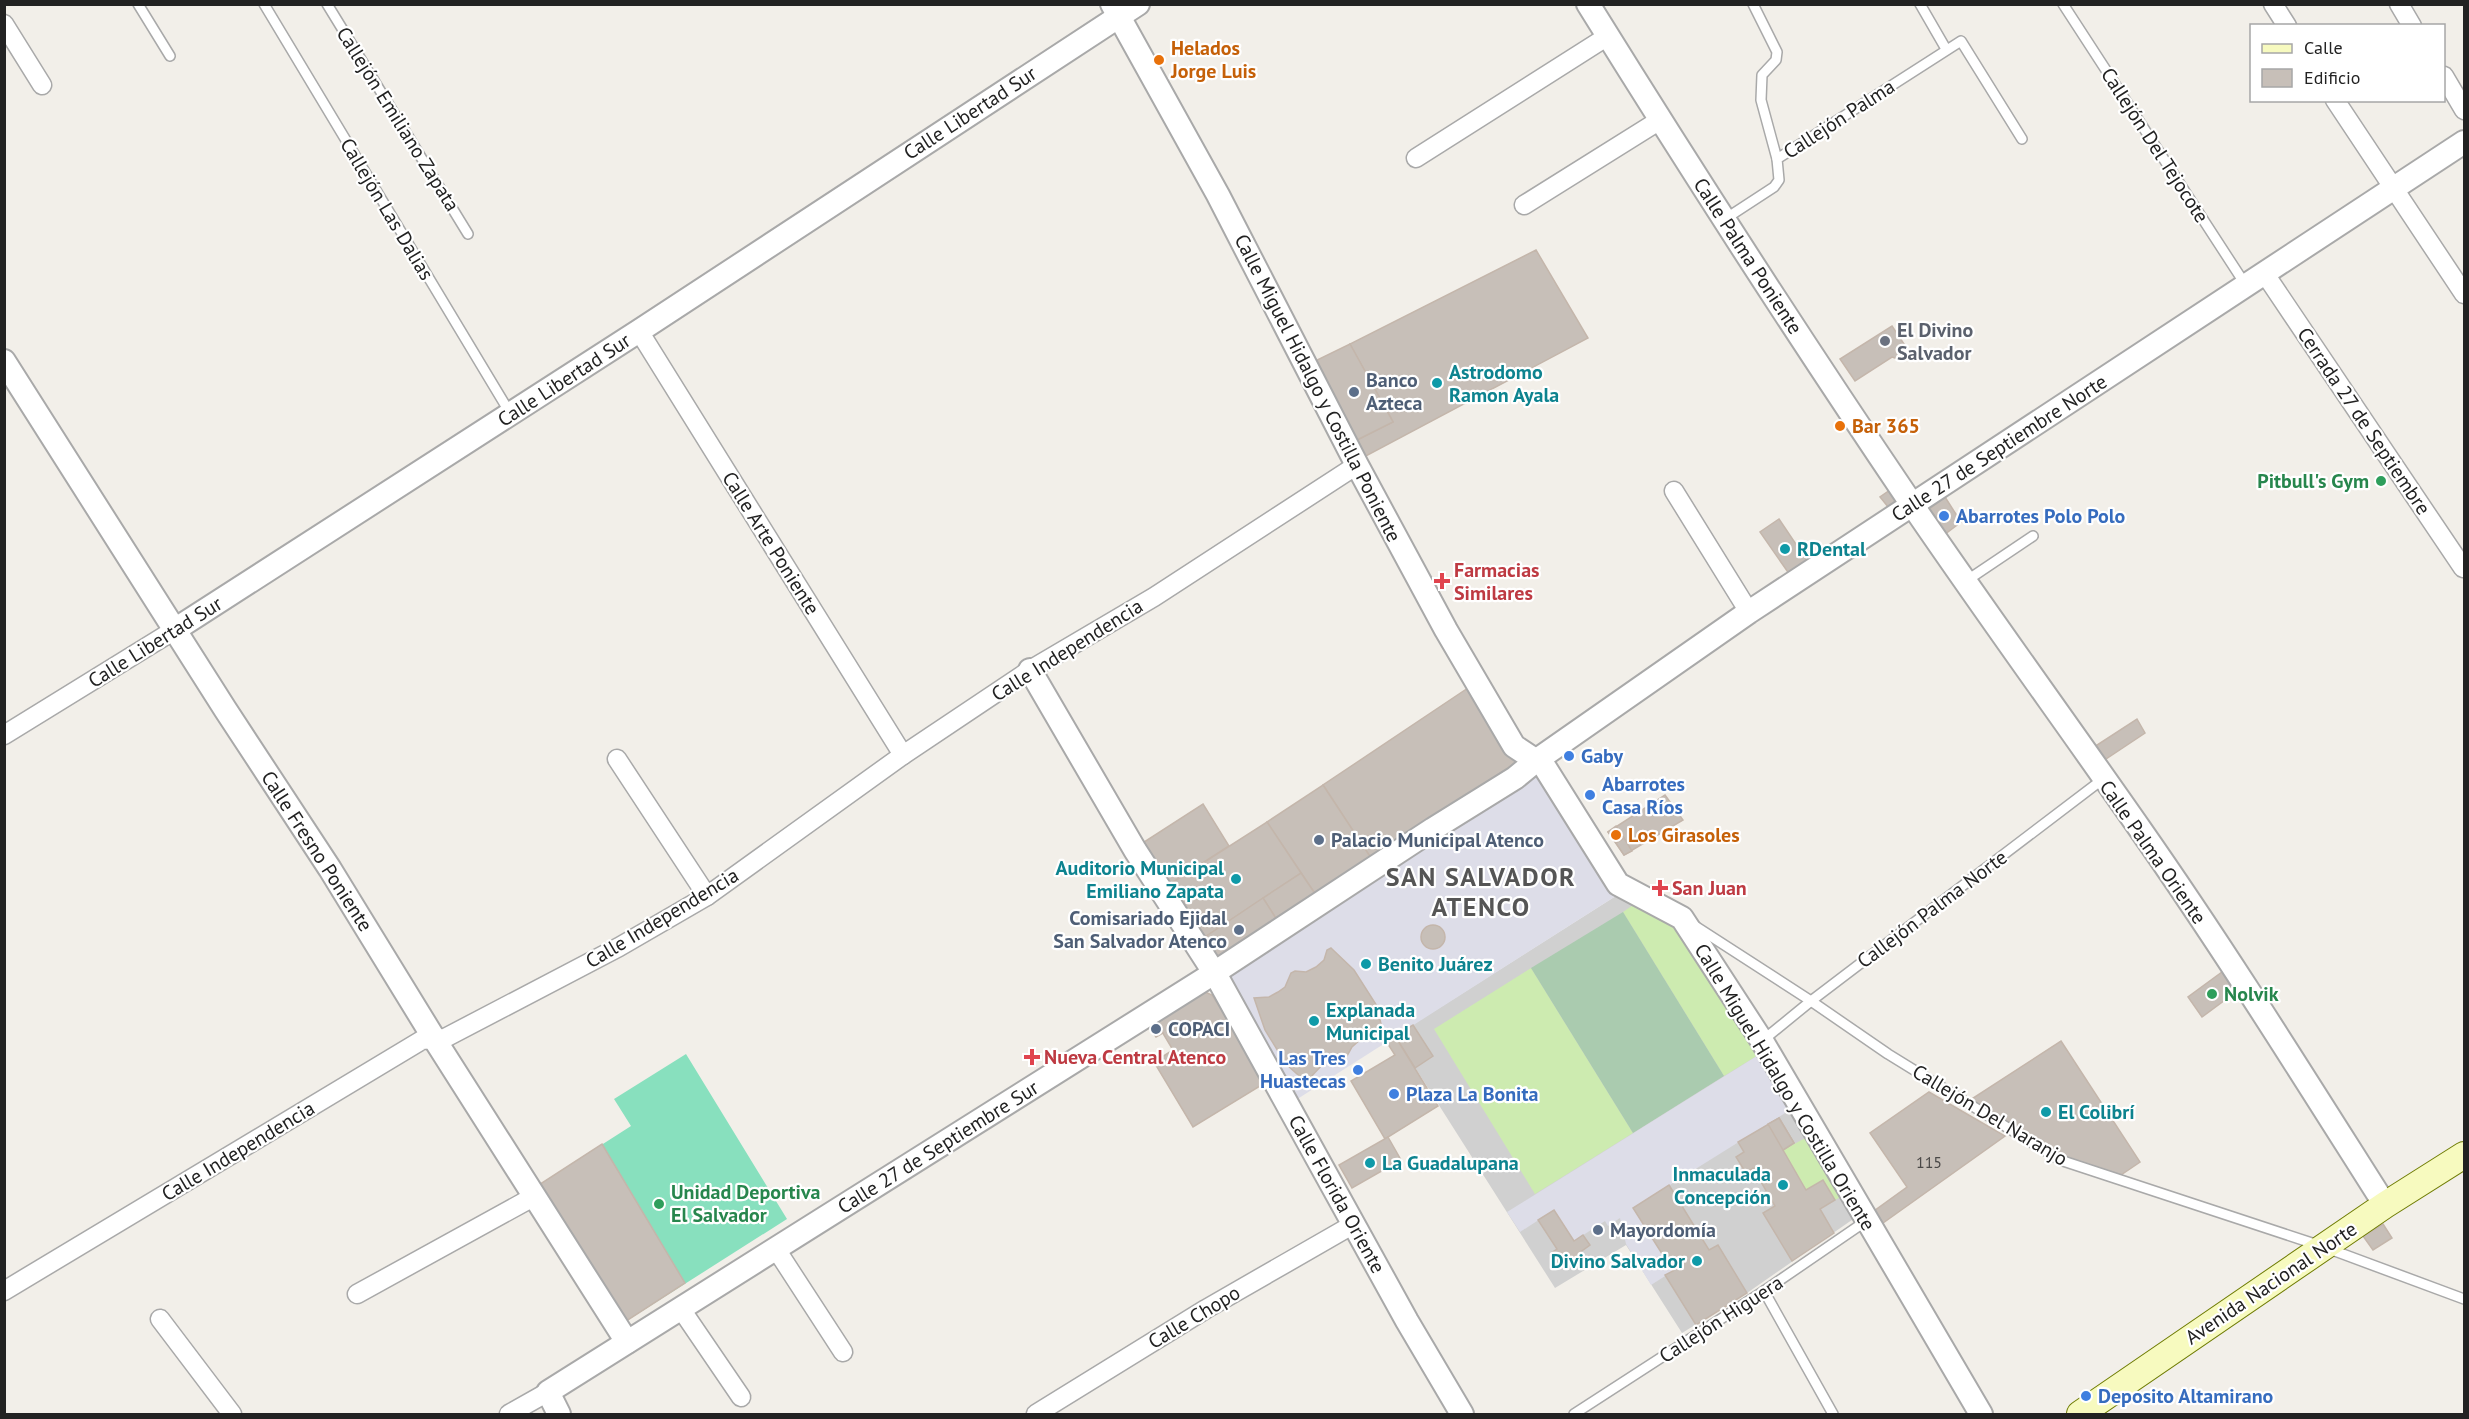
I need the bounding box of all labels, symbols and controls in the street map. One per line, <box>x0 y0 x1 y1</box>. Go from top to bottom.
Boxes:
street label: Callejón Emiliano Zapata <box>331 22 465 216</box>
legend <box>2250 24 2445 102</box>
place label: Helados Jorge Luis <box>1170 35 1256 84</box>
text: Calle <box>2304 36 2343 59</box>
marker: Helados Jorge Luis <box>1152 53 1166 67</box>
street label: Calle Libertad Sur <box>899 60 1042 166</box>
street label: Callejón Del Tejocote <box>2095 63 2215 227</box>
text: Edificio <box>2304 66 2360 89</box>
street label: Callejón Palma <box>1778 73 1900 165</box>
street label: Callejón Las Dalias <box>334 133 440 285</box>
street label: Calle Palma Poniente <box>1688 173 1808 339</box>
street label: Calle Miguel Hidalgo y Costilla Poniente <box>1229 230 1407 546</box>
place label: El Divino Salvador <box>1897 317 1974 366</box>
street label: Cerrada 27 de Septiembre <box>2292 322 2436 520</box>
street label: Calle Libertad Sur <box>493 327 636 433</box>
marker: El Divino Salvador <box>1878 334 1892 348</box>
place label: Astrodomo Ramon Ayala <box>1449 359 1559 408</box>
place label: Banco Azteca <box>1366 367 1422 416</box>
street label: Calle 27 de Septiembre Norte <box>1886 368 2112 528</box>
marker: Astrodomo Ramon Ayala <box>1430 376 1444 390</box>
marker: Banco Azteca <box>1347 385 1361 399</box>
place label: Bar 365 <box>1852 413 1920 439</box>
marker: Bar 365 <box>1833 419 1847 433</box>
street label: Calle Arte Poniente <box>717 467 825 619</box>
place label: Pitbull's Gym <box>2257 468 2369 494</box>
marker: Pitbull's Gym <box>2374 474 2388 488</box>
place label: Abarrotes Polo Polo <box>1956 503 2126 529</box>
marker: Abarrotes Polo Polo <box>1937 509 1951 523</box>
place label: RDental <box>1797 536 1866 562</box>
marker: RDental <box>1778 542 1792 556</box>
place label: Farmacias Similares <box>1454 557 1540 606</box>
marker: Farmacias Similares <box>1435 574 1449 588</box>
street label: Calle Libertad Sur <box>83 590 227 694</box>
street label: Calle Independencia <box>986 593 1148 707</box>
place label: Gaby <box>1581 743 1624 769</box>
marker: Gaby <box>1562 749 1576 763</box>
street label: Calle Fresno Poniente <box>255 766 379 936</box>
place label: Abarrotes Casa Ríos <box>1602 771 1685 820</box>
street label: Calle Palma Oriente <box>2094 775 2212 929</box>
marker: Abarrotes Casa Ríos <box>1583 788 1597 802</box>
place label: Los Girasoles <box>1628 822 1740 848</box>
place label: Palacio Municipal Atenco <box>1331 827 1544 853</box>
marker: Los Girasoles <box>1609 828 1623 842</box>
marker: Palacio Municipal Atenco <box>1312 833 1326 847</box>
street label: Callejón Palma Norte <box>1852 844 2012 974</box>
place label: Auditorio Municipal Emiliano Zapata <box>1055 855 1224 904</box>
district label: SAN SALVADOR ATENCO <box>1386 860 1576 923</box>
street label: Calle Independencia <box>581 862 743 974</box>
marker: Auditorio Municipal Emiliano Zapata <box>1229 872 1243 886</box>
place label: San Juan <box>1672 875 1747 901</box>
marker: San Juan <box>1653 881 1667 895</box>
place label: Comisariado Ejidal San Salvador Atenco <box>1053 905 1227 954</box>
marker: Comisariado Ejidal San Salvador Atenco <box>1232 923 1246 937</box>
street label: Calle Miguel Hidalgo y Costilla Oriente <box>1689 939 1881 1235</box>
place label: Benito Juárez <box>1378 951 1493 977</box>
marker: Benito Juárez <box>1359 957 1373 971</box>
place label: Nolvik <box>2224 981 2279 1007</box>
marker: Nolvik <box>2205 987 2219 1001</box>
place label: Explanada Municipal <box>1326 997 1415 1046</box>
marker: Explanada Municipal <box>1307 1014 1321 1028</box>
place label: COPACI <box>1168 1016 1230 1042</box>
marker: COPACI <box>1149 1022 1163 1036</box>
place label: Nueva Central Atenco <box>1044 1044 1226 1070</box>
place label: Las Tres Huastecas <box>1260 1045 1346 1094</box>
marker: Nueva Central Atenco <box>1025 1050 1039 1064</box>
street label: Callejón Del Naranjo <box>1908 1058 2072 1172</box>
marker: Las Tres Huastecas <box>1351 1063 1365 1077</box>
street label: Calle 27 de Septiembre Sur <box>833 1074 1043 1219</box>
place label: Plaza La Bonita <box>1406 1081 1538 1107</box>
marker: Plaza La Bonita <box>1387 1087 1401 1101</box>
street label: Calle Independencia <box>157 1095 319 1207</box>
place label: El Colibrí <box>2058 1099 2135 1125</box>
marker: El Colibrí <box>2039 1105 2053 1119</box>
street label: Calle Florida Oriente <box>1283 1110 1391 1278</box>
place label: La Guadalupana <box>1382 1150 1519 1176</box>
house number: 115 <box>1916 1152 1942 1172</box>
marker: La Guadalupana <box>1363 1156 1377 1170</box>
place label: Inmaculada Concepción <box>1672 1161 1771 1210</box>
marker: Inmaculada Concepción <box>1776 1178 1790 1192</box>
place label: Unidad Deportiva El Salvador <box>671 1179 821 1228</box>
marker: Unidad Deportiva El Salvador <box>652 1197 666 1211</box>
street label: Avenida Nacional Norte <box>2180 1216 2362 1350</box>
place label: Mayordomía <box>1610 1217 1716 1243</box>
marker: Mayordomía <box>1591 1223 1605 1237</box>
place label: Divino Salvador <box>1551 1248 1685 1274</box>
marker: Divino Salvador <box>1690 1254 1704 1268</box>
street label: Callejón Higuera <box>1654 1269 1788 1369</box>
street label: Calle Chopo <box>1143 1279 1245 1355</box>
place label: Deposito Altamirano <box>2098 1383 2274 1409</box>
marker: Deposito Altamirano <box>2079 1389 2093 1403</box>

